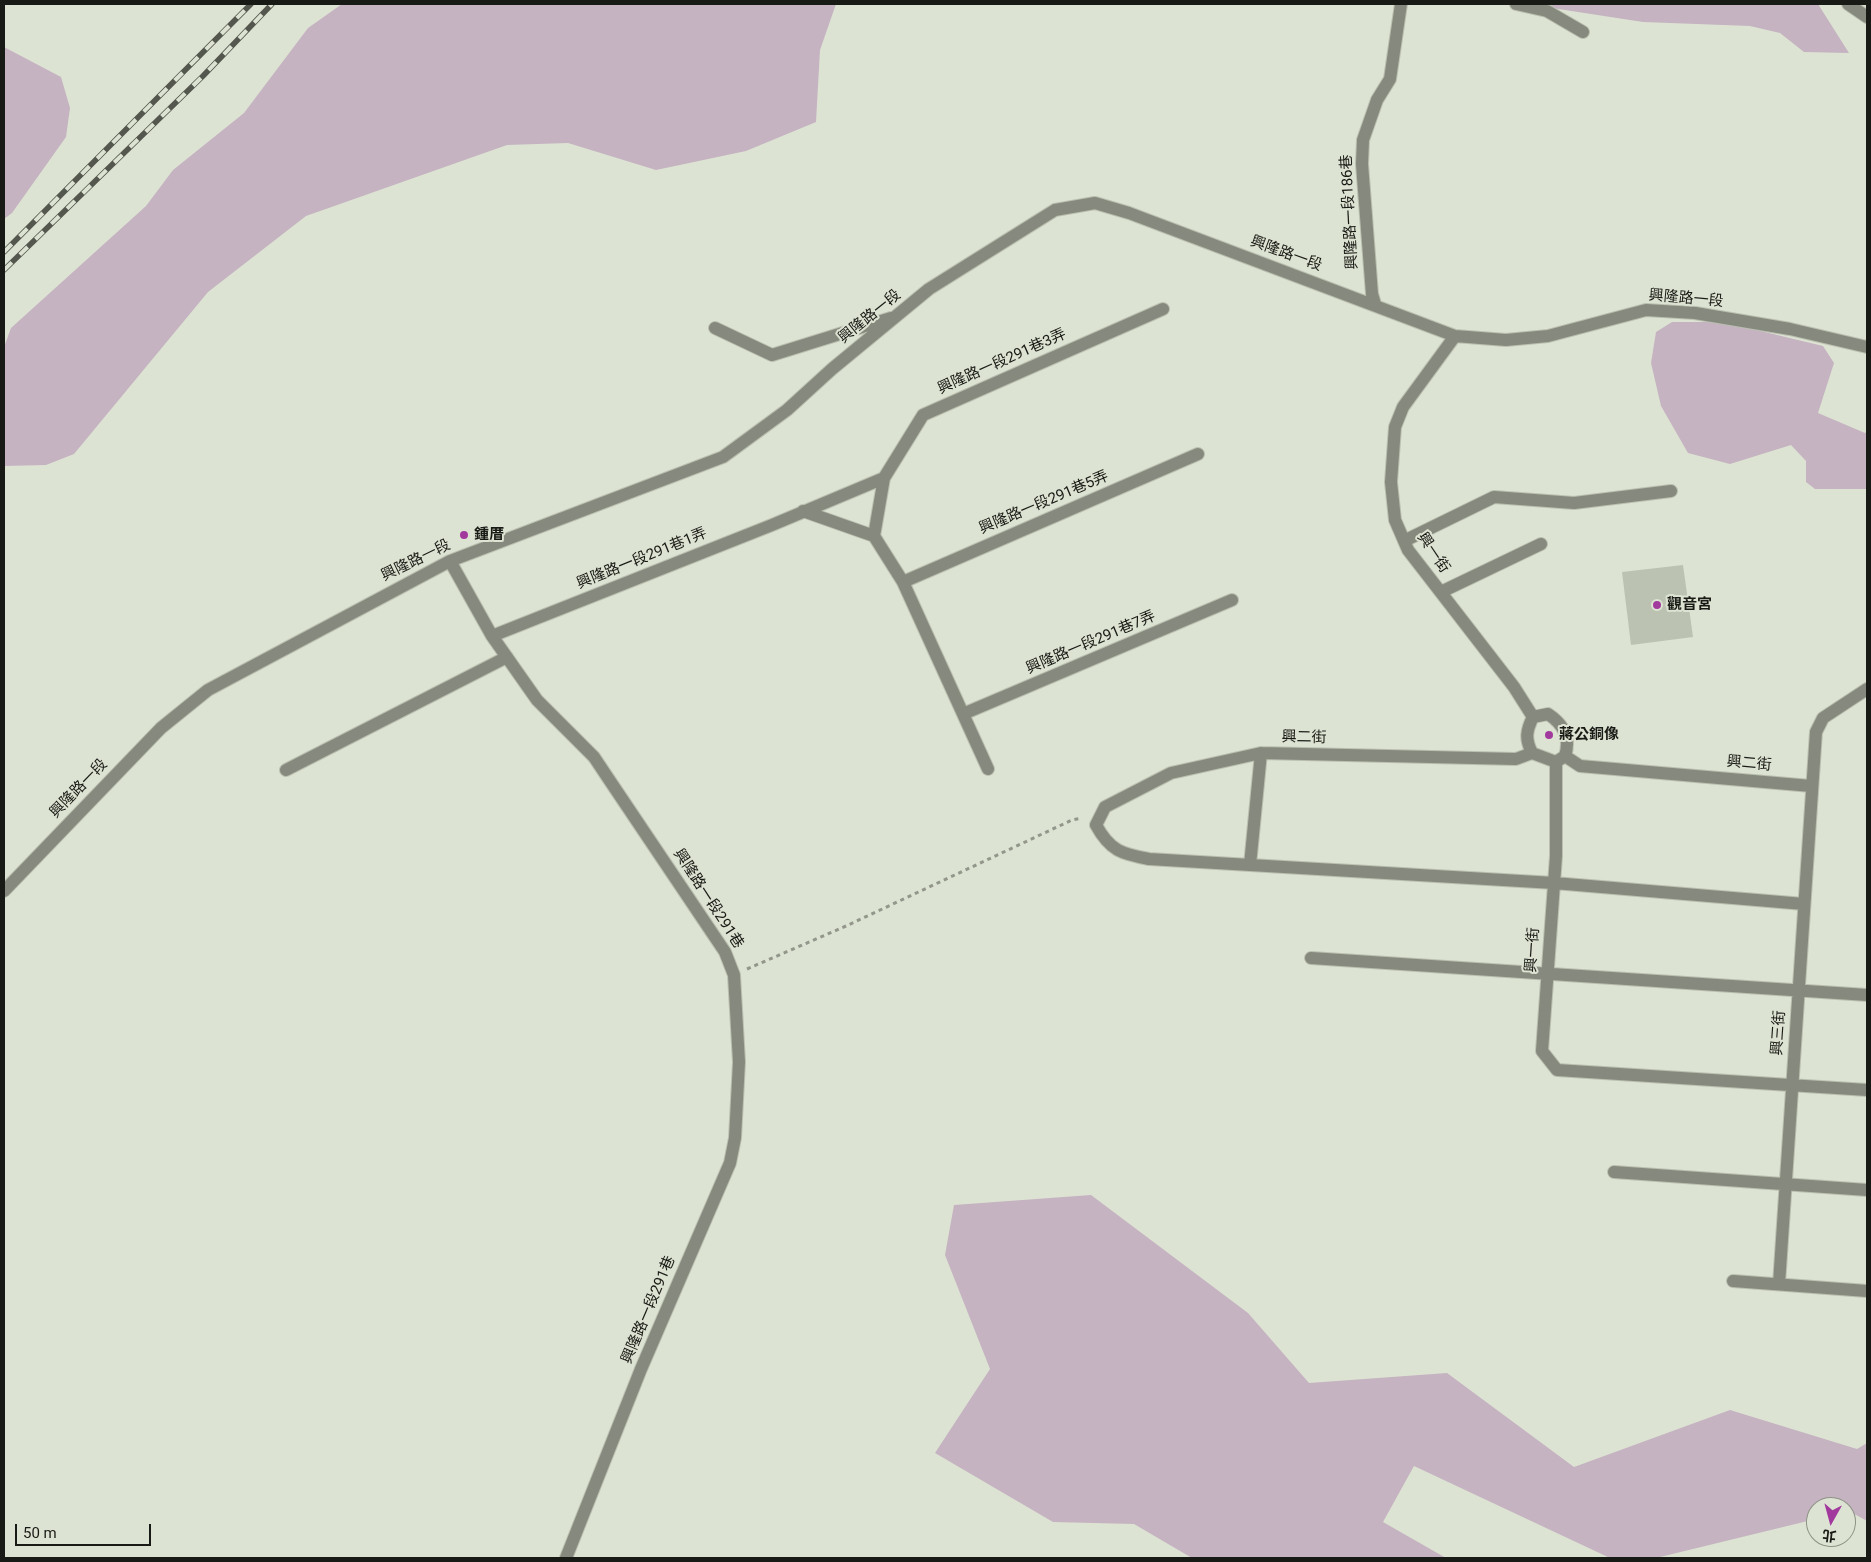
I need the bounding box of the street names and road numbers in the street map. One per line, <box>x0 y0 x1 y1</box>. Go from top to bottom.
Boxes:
street label: 興隆路一段186巷 <box>1338 154 1362 270</box>
street label: 興隆路一段 <box>1248 233 1324 275</box>
street label: 興隆路一段 <box>835 286 905 348</box>
street label: 興隆路一段 <box>1648 287 1724 311</box>
street label: 興隆路一段291巷3弄 <box>935 326 1069 398</box>
street label: 興隆路一段291巷5弄 <box>977 468 1111 538</box>
street label: 興隆路一段291巷1弄 <box>574 525 710 593</box>
street label: 興一街 <box>1413 529 1453 577</box>
street label: 興隆路一段 <box>378 536 454 586</box>
street label: 興隆路一段291巷7弄 <box>1024 608 1158 678</box>
street label: 興二街 <box>1281 729 1327 747</box>
street label: 興二街 <box>1726 753 1772 775</box>
street label: 興隆路一段 <box>46 756 112 822</box>
street label: 興隆路一段291巷 <box>669 846 747 952</box>
street label: 興一街 <box>1522 927 1544 973</box>
street label: 興三街 <box>1768 1010 1790 1056</box>
street label: 興隆路一段291巷 <box>618 1253 680 1367</box>

